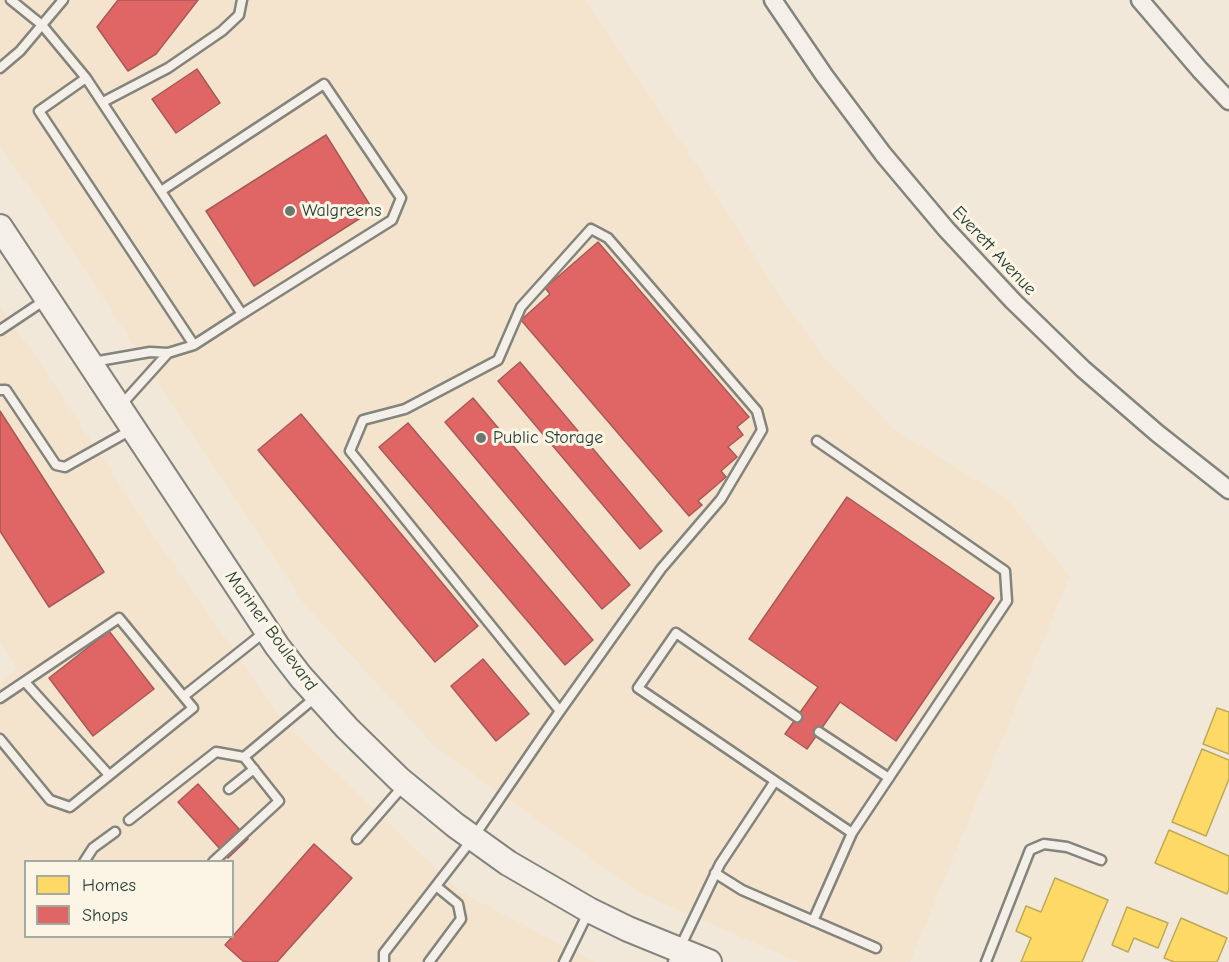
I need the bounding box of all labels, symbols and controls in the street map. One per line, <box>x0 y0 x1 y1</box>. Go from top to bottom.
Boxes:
place label: Walgreens <box>302 200 381 222</box>
street label: Everett Avenue <box>947 202 1041 300</box>
marker: Walgreens <box>283 204 297 218</box>
place label: Public Storage <box>493 427 603 449</box>
marker: Public Storage <box>474 431 488 445</box>
street label: Mariner Boulevard <box>220 567 322 695</box>
legend <box>24 860 234 938</box>
text: Homes <box>82 875 136 896</box>
text: Shops <box>82 905 128 926</box>

